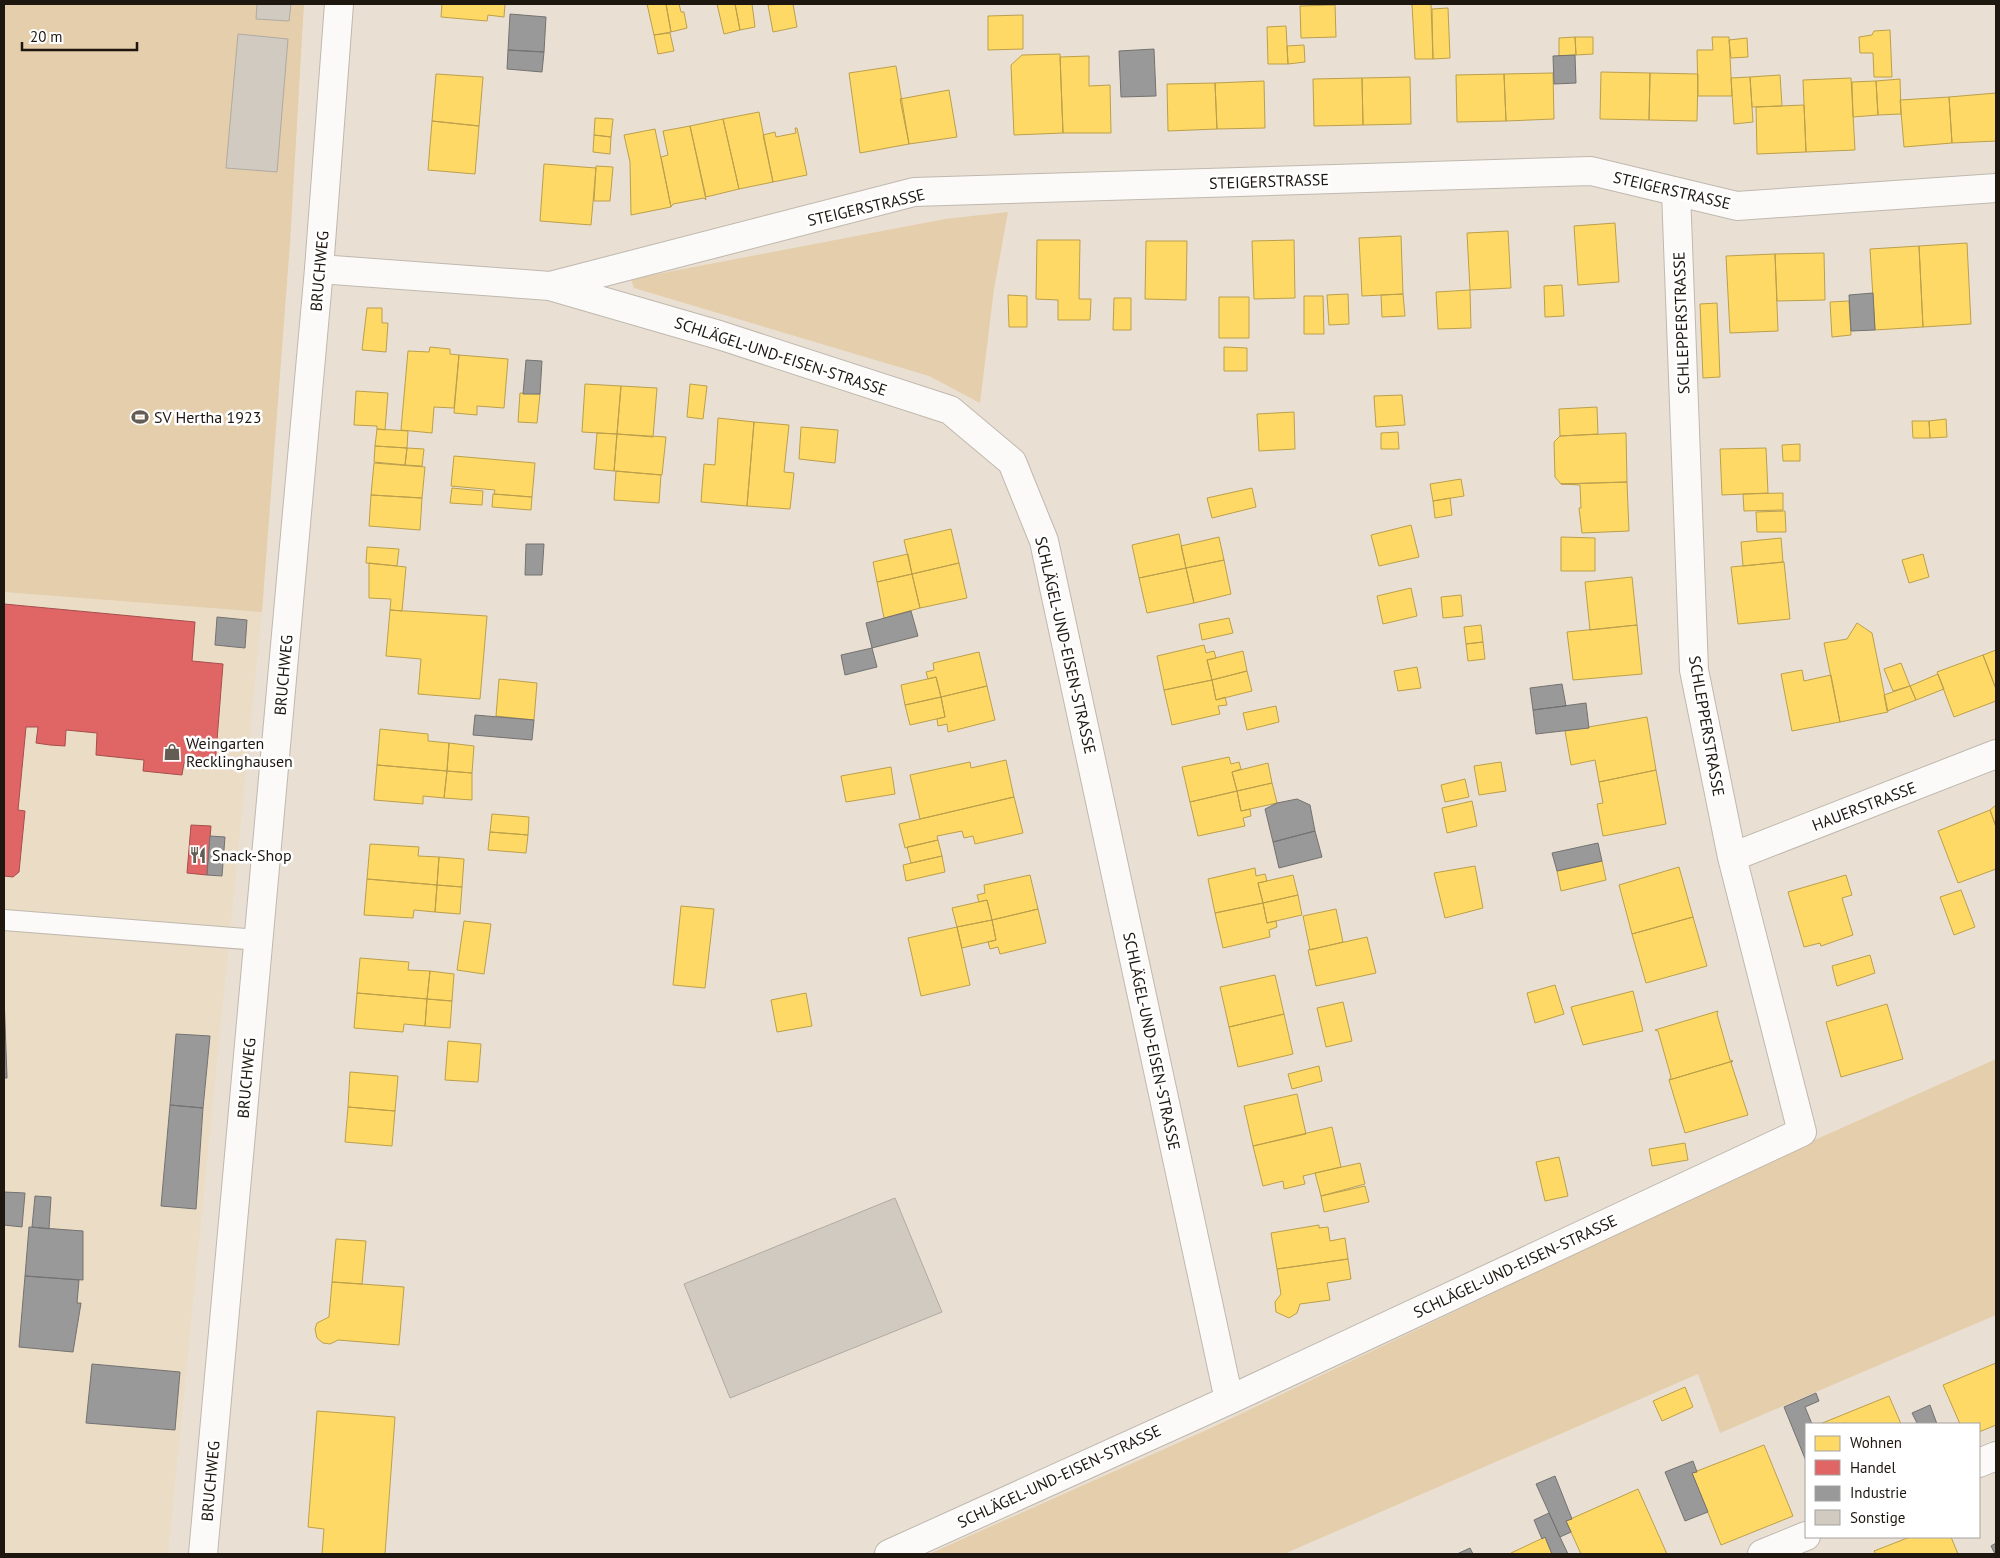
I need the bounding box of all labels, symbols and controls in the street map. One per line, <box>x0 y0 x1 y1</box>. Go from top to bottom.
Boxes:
scale bar <box>22 20 138 52</box>
text: 20 m <box>30 27 63 46</box>
street label: STEIGERSTRASSE <box>1611 167 1733 213</box>
street label: STEIGERSTRASSE <box>1209 169 1329 193</box>
street label: STEIGERSTRASSE <box>805 184 927 230</box>
street label: BRUCHWEG <box>306 230 332 312</box>
street label: SCHLEPPERSTRASSE <box>1669 251 1693 395</box>
street label: SCHLÄGEL-UND-EISEN-STRASSE <box>672 312 890 400</box>
sports icon: SV Hertha 1923 <box>130 407 150 427</box>
place label: SV Hertha 1923 <box>154 407 261 427</box>
street label: SCHLÄGEL-UND-EISEN-STRASSE <box>1031 534 1101 756</box>
street label: BRUCHWEG <box>270 634 296 716</box>
street label: SCHLEPPERSTRASSE <box>1685 654 1729 798</box>
place label: Weingarten Recklinghausen <box>186 733 293 771</box>
shop icon: Weingarten Recklinghausen <box>162 742 182 762</box>
street label: HAUERSTRASSE <box>1809 777 1919 835</box>
restaurant icon: Snack-Shop <box>188 845 208 865</box>
place label: Snack-Shop <box>212 845 292 865</box>
street label: SCHLÄGEL-UND-EISEN-STRASSE <box>1119 930 1185 1152</box>
street label: BRUCHWEG <box>233 1037 259 1119</box>
street label: SCHLÄGEL-UND-EISEN-STRASSE <box>1410 1210 1620 1322</box>
street label: SCHLÄGEL-UND-EISEN-STRASSE <box>954 1420 1164 1532</box>
legend <box>1805 1423 1980 1538</box>
text: Wohnen <box>1850 1433 1902 1452</box>
street label: BRUCHWEG <box>197 1440 223 1522</box>
text: Handel <box>1850 1458 1896 1477</box>
text: Industrie <box>1850 1483 1907 1502</box>
text: Sonstige <box>1850 1508 1905 1527</box>

